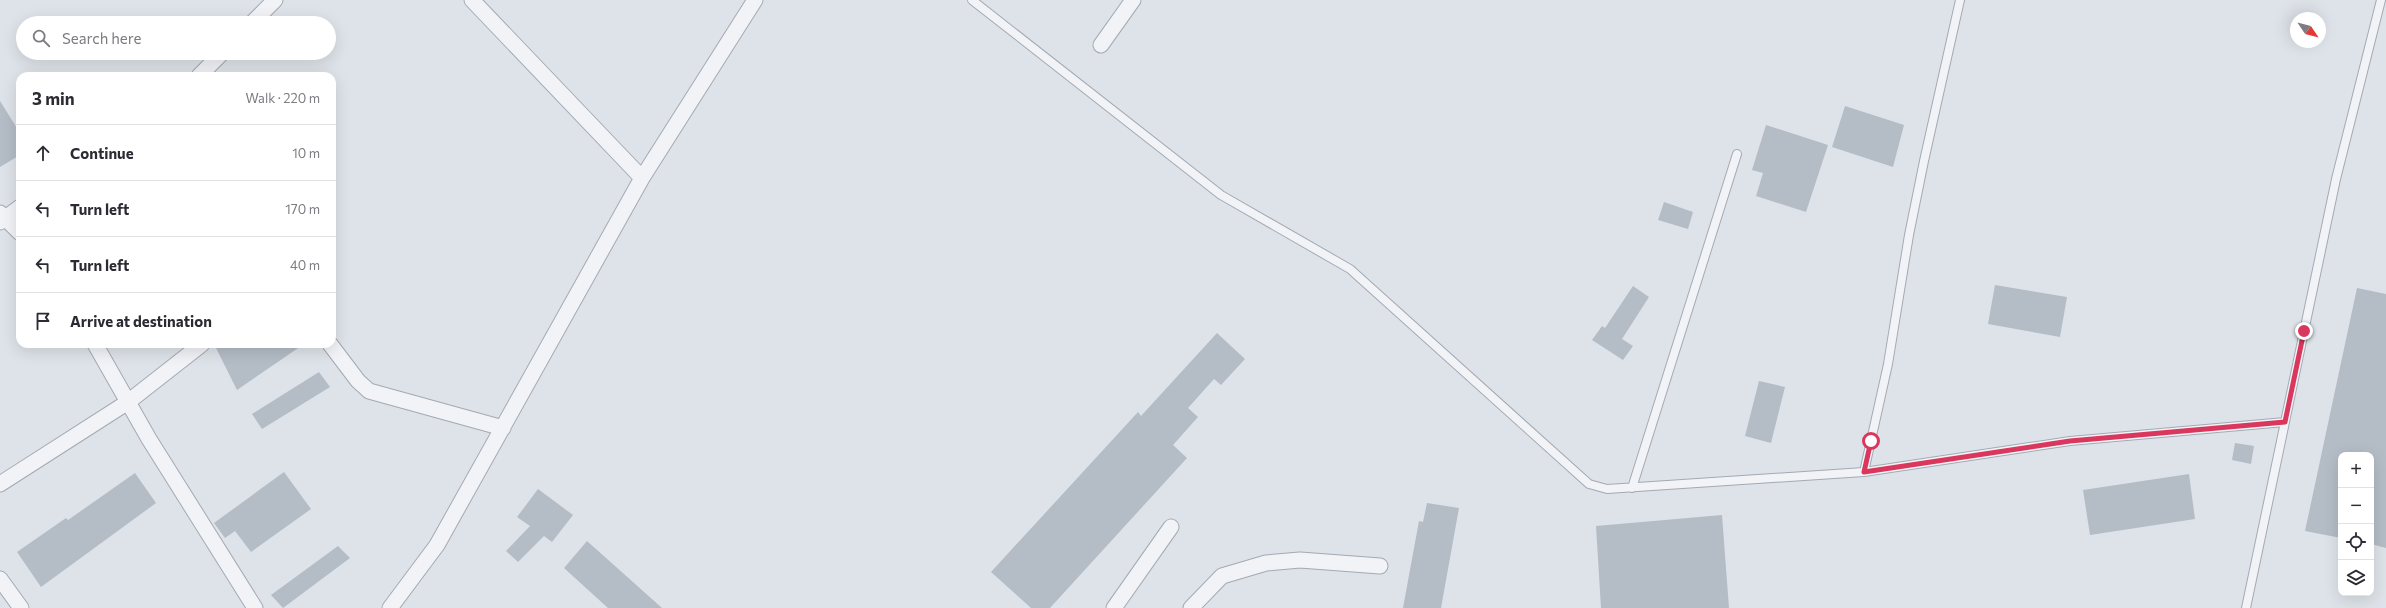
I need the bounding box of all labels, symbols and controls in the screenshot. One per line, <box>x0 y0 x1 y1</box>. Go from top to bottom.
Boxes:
north arrow <box>2290 12 2326 48</box>
search box <box>16 16 336 60</box>
icon: search <box>30 27 52 49</box>
text: Search here <box>62 29 141 47</box>
text: 3 min <box>32 88 75 109</box>
text: Walk · 220 m <box>246 90 320 106</box>
icon: ahead <box>32 142 54 164</box>
text: Continue <box>70 144 134 162</box>
text: 10 m <box>292 145 320 161</box>
icon: left <box>32 198 54 220</box>
text: Turn left <box>70 200 129 218</box>
text: 170 m <box>285 201 320 217</box>
icon: left <box>32 254 54 276</box>
text: Turn left <box>70 256 129 274</box>
text: 40 m <box>290 257 320 273</box>
icon: arrive <box>32 310 54 332</box>
text: Arrive at destination <box>70 312 212 330</box>
route end <box>2295 322 2313 340</box>
route start <box>1862 432 1880 450</box>
map controls <box>2338 452 2374 596</box>
button: + <box>2338 452 2374 488</box>
button: − <box>2338 488 2374 524</box>
button: locate <box>2338 524 2374 560</box>
button: layers <box>2338 560 2374 596</box>

